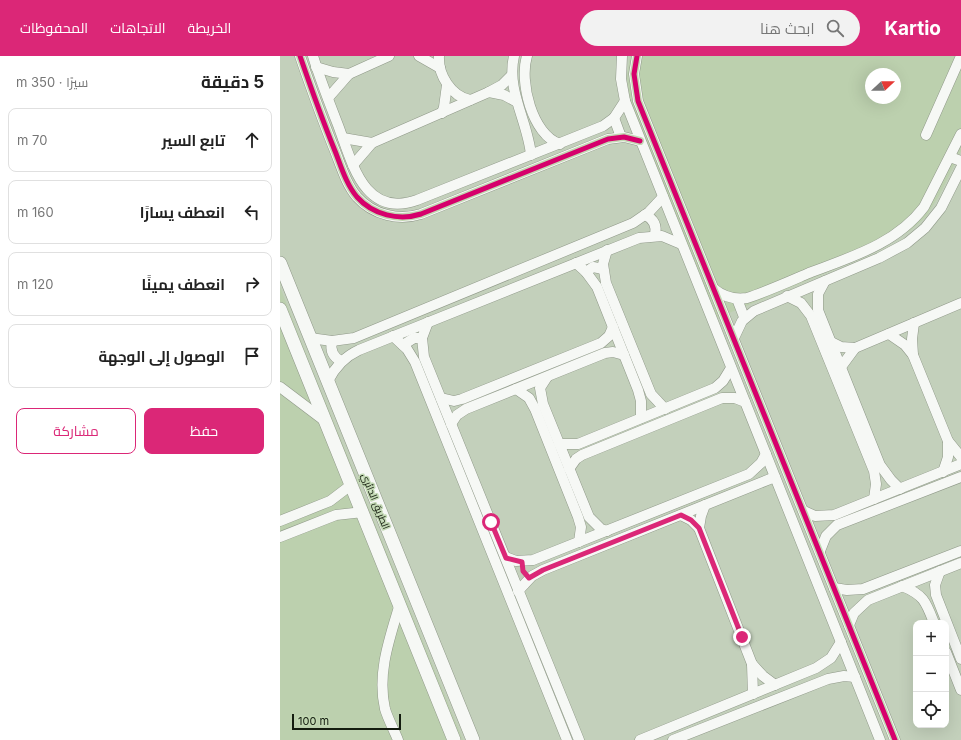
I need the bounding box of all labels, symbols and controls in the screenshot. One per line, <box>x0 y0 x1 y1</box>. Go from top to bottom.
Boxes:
search box <box>580 10 860 46</box>
icon: search <box>824 17 846 39</box>
text: Kartio <box>884 17 941 40</box>
text: المحفوظات <box>20 19 88 36</box>
text: الاتجاهات <box>110 19 166 36</box>
text: الخريطة <box>188 19 231 36</box>
text: ابحث هنا <box>760 19 814 38</box>
north arrow <box>865 68 901 104</box>
text: 5 دقيقة <box>201 72 264 92</box>
text: سيرًا · 350 m <box>16 74 88 90</box>
icon: ahead <box>241 129 263 151</box>
text: تابع السير <box>162 131 225 150</box>
text: 70 m <box>17 132 47 148</box>
icon: left <box>241 201 263 223</box>
text: انعطف يسارًا <box>140 203 225 222</box>
text: 160 m <box>17 204 54 220</box>
icon: right <box>241 273 263 295</box>
text: انعطف يمينًا <box>141 275 225 294</box>
text: 120 m <box>17 276 53 292</box>
icon: arrive <box>241 345 263 367</box>
text: الوصول إلى الوجهة <box>98 347 225 366</box>
button: مشاركة <box>16 408 136 454</box>
button: حفظ <box>144 408 264 454</box>
street label: الطريق الدائري <box>357 471 393 531</box>
route start <box>482 513 500 531</box>
map controls <box>913 620 949 728</box>
button: + <box>913 620 949 656</box>
route end <box>733 628 751 646</box>
button: − <box>913 656 949 692</box>
button: locate <box>913 692 949 728</box>
scale bar <box>292 712 401 731</box>
text: 100 m <box>298 714 329 728</box>

